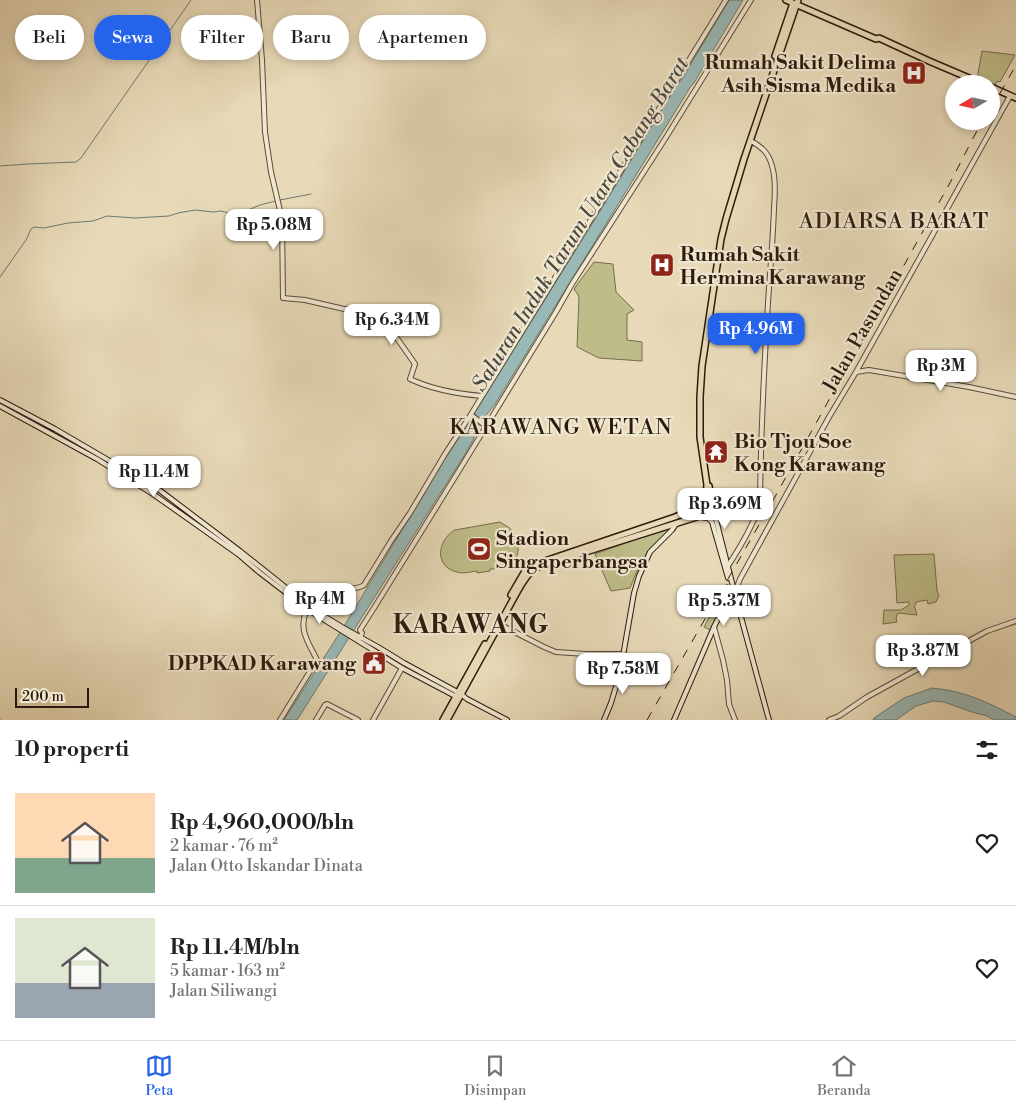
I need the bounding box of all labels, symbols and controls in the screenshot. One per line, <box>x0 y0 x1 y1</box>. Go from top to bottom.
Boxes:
chip: Beli <box>15 15 84 60</box>
chip: Sewa <box>94 15 171 60</box>
chip: Filter <box>181 15 263 60</box>
chip: Baru <box>273 15 349 60</box>
chip: Apartemen <box>359 15 486 60</box>
place label: Rumah Sakit Delima Asih Sisma Medika <box>704 51 896 99</box>
water label: Saluran Induk Tarum Utara Cabang Barat <box>467 52 696 397</box>
hospital icon: Rumah Sakit Delima Asih Sisma Medika <box>901 60 927 86</box>
north arrow <box>945 75 1000 130</box>
map controls <box>945 75 1000 130</box>
pin: Rp 5.08M <box>222 208 326 251</box>
district label: ADIARSA BARAT <box>798 208 989 235</box>
text: Rp 5.08M <box>236 215 312 235</box>
place label: Rumah Sakit Hermina Karawang <box>680 243 866 291</box>
hospital icon: Rumah Sakit Hermina Karawang <box>649 252 675 278</box>
street label: Jalan Pasundan <box>817 264 909 398</box>
pin: Rp 6.34M <box>340 304 444 346</box>
text: Rp 6.34M <box>355 310 429 330</box>
pin: Rp 4.96M <box>704 312 808 355</box>
text: Rp 4.96M <box>719 319 793 339</box>
pin: Rp 3M <box>906 350 976 392</box>
text: Rp 3M <box>916 356 966 376</box>
district label: KARAWANG WETAN <box>449 414 673 441</box>
place label: Bio Tjou Soe Kong Karawang <box>734 430 886 478</box>
temple icon: Bio Tjou Soe Kong Karawang <box>703 439 729 465</box>
pin: Rp 11.4M <box>102 456 206 498</box>
text: Rp 11.4M <box>119 462 189 482</box>
pin: Rp 3.69M <box>673 488 777 530</box>
text: Rp 3.69M <box>688 494 762 514</box>
place label: Stadion Singaperbangsa <box>496 527 648 575</box>
sports icon: Stadion Singaperbangsa <box>466 536 492 562</box>
pin: Rp 4M <box>285 582 355 625</box>
pin: Rp 5.37M <box>672 584 776 627</box>
text: Rp 4M <box>295 589 345 609</box>
text: Rp 5.37M <box>688 591 760 611</box>
district label: KARAWANG <box>393 610 549 641</box>
pin: Rp 3.87M <box>871 634 975 677</box>
text: Rp 3.87M <box>887 641 959 661</box>
public building icon: DPPKAD Karawang <box>361 650 387 676</box>
place label: DPPKAD Karawang <box>168 652 357 677</box>
pin: Rp 7.58M <box>571 652 675 695</box>
text: Rp 7.58M <box>587 659 659 679</box>
scale bar <box>15 685 89 708</box>
text: 200 m <box>22 688 64 706</box>
icon: filters <box>973 736 1001 764</box>
text: 10 properti <box>15 737 129 763</box>
text: Rp 4,960,000/bln <box>170 810 354 836</box>
icon: home <box>55 813 115 873</box>
icon: heart <box>973 829 1001 857</box>
text: 2 kamar · 76 m² <box>170 836 278 856</box>
text: Jalan Otto Iskandar Dinata <box>170 856 363 876</box>
text: Rp 11.4M/bln <box>170 935 300 961</box>
icon: home <box>55 938 115 998</box>
icon: heart <box>973 954 1001 982</box>
text: 5 kamar · 163 m² <box>170 961 285 981</box>
text: Jalan Siliwangi <box>170 981 277 1001</box>
tab: Peta <box>145 1052 173 1100</box>
tab: Disimpan <box>464 1052 526 1100</box>
tab: Beranda <box>817 1052 871 1100</box>

